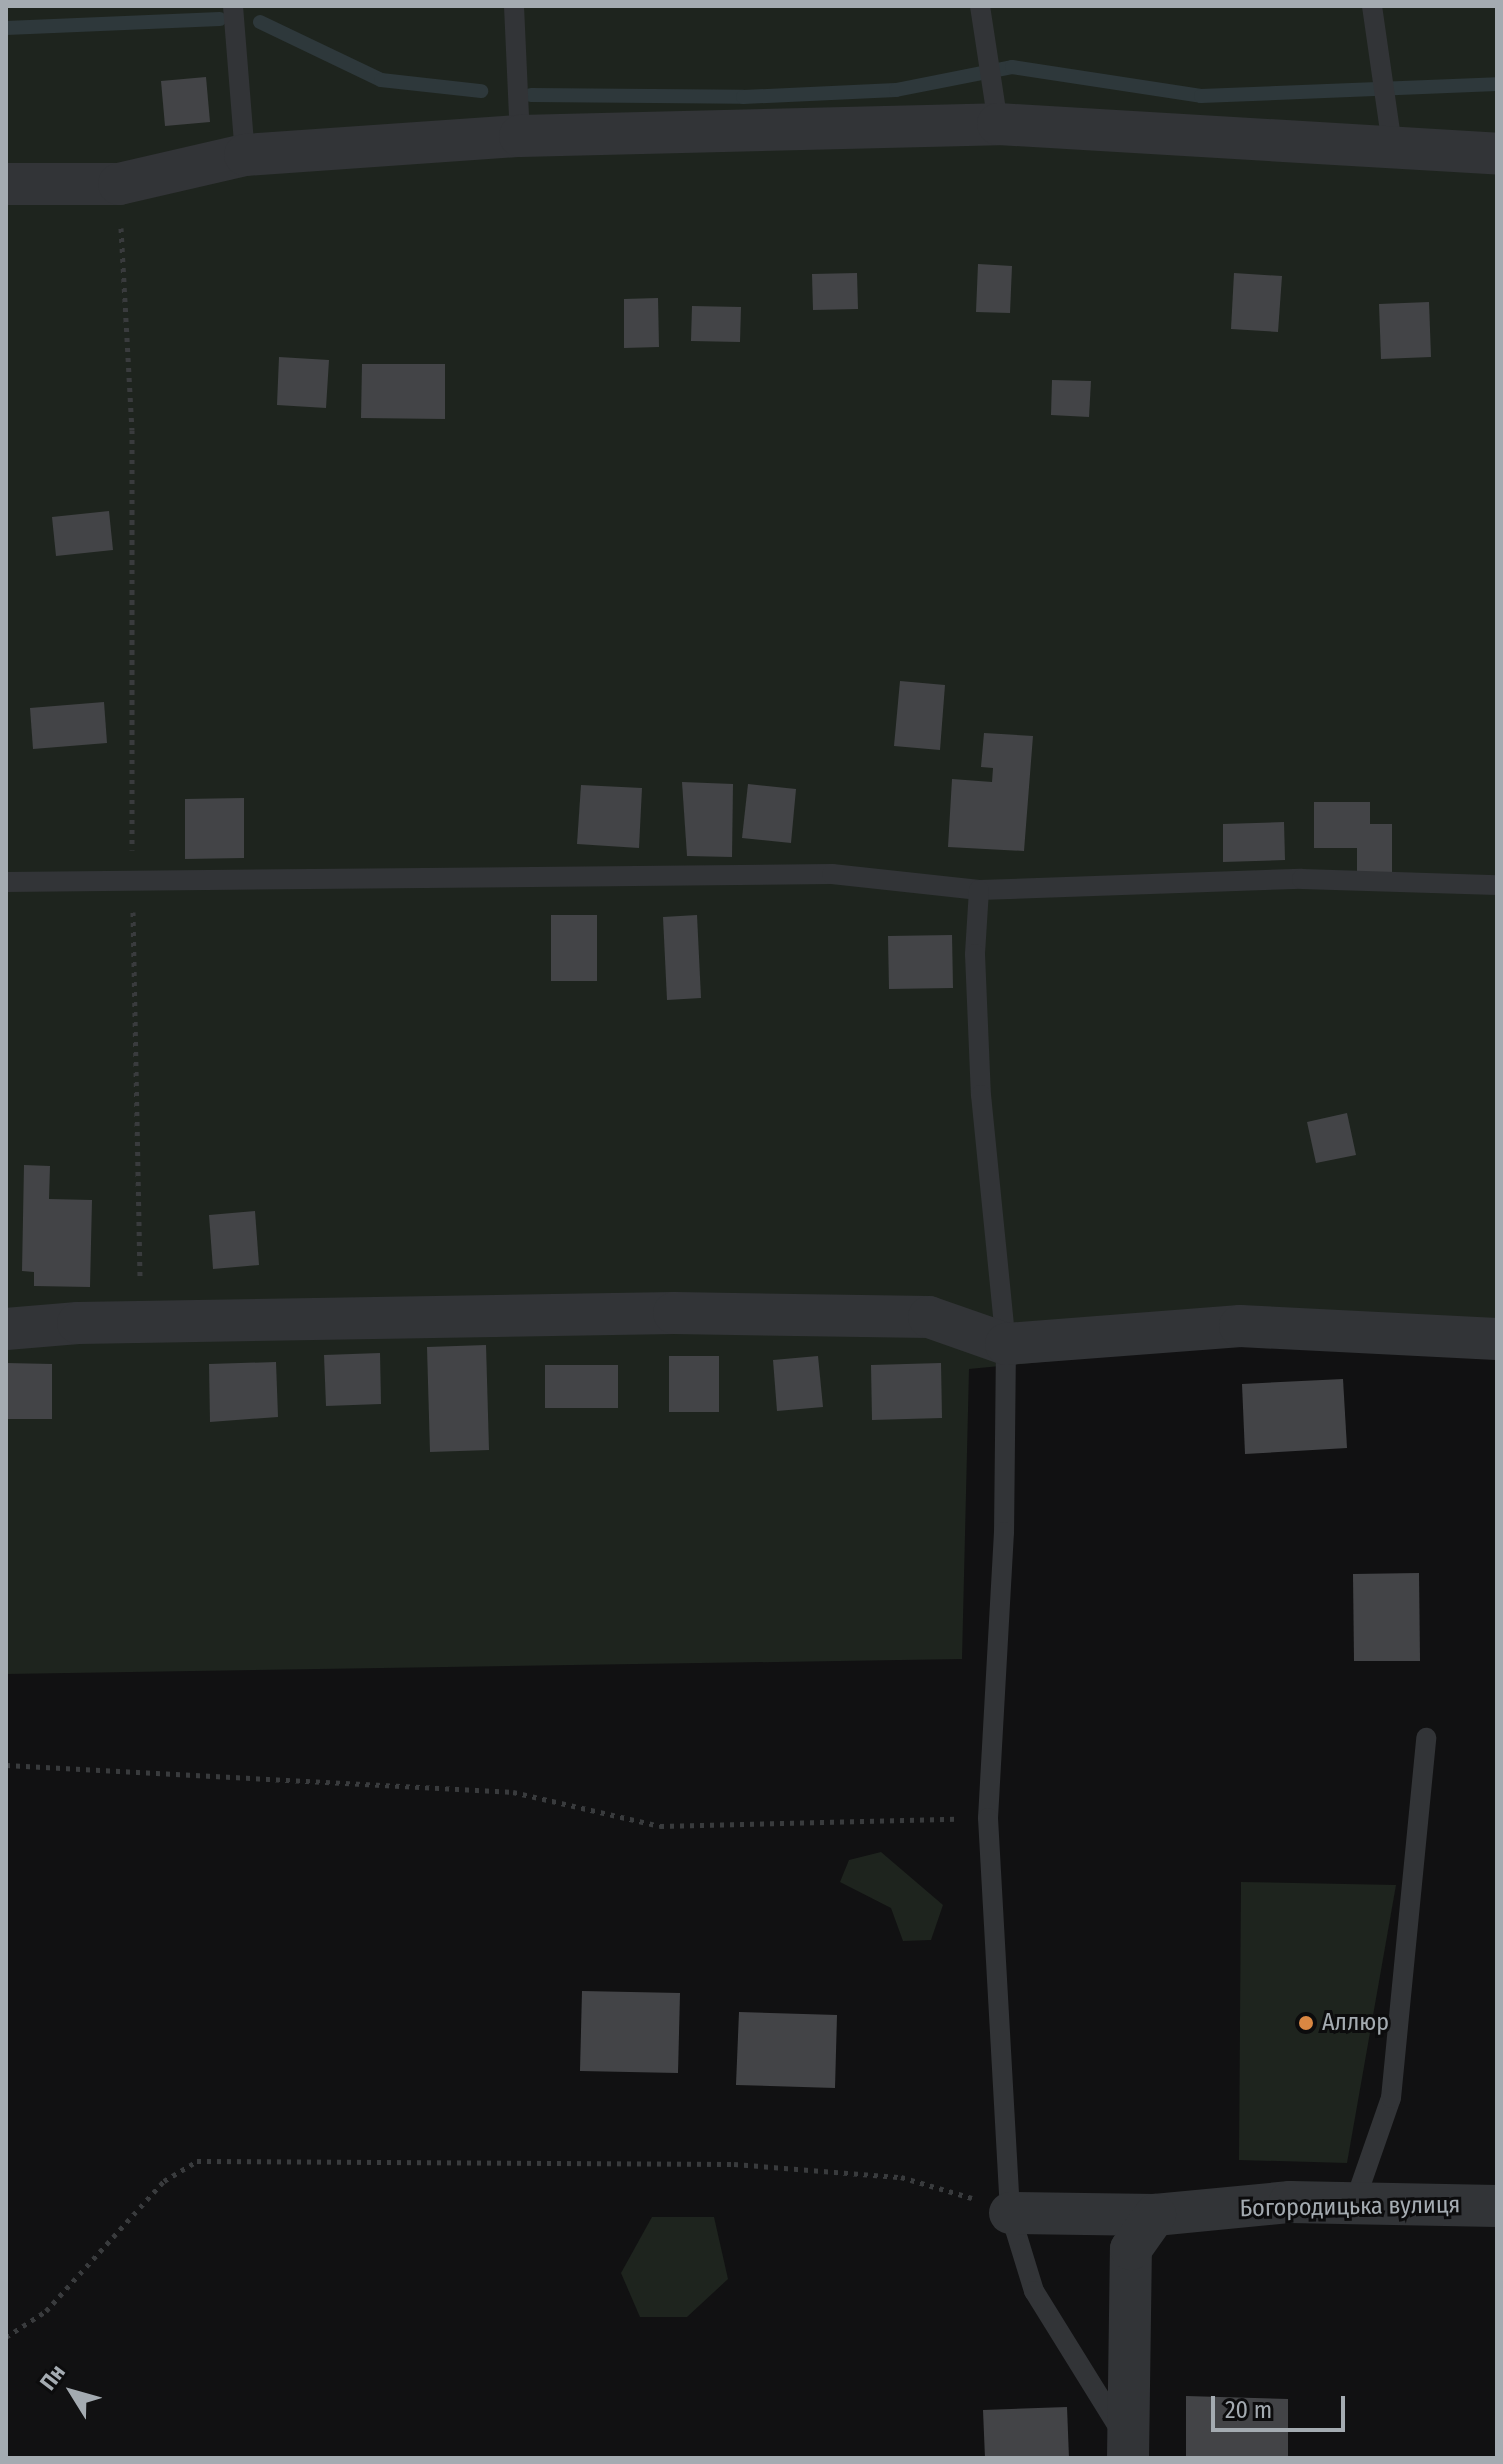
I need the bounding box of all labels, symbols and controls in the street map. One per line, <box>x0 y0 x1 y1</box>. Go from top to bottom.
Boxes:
place label: Аллюр <box>1322 2009 1389 2037</box>
marker: Аллюр <box>1297 2014 1315 2032</box>
street label: Богородицька вулиця <box>1239 2191 1461 2223</box>
north arrow <box>32 2352 112 2432</box>
text: Пн <box>34 2359 71 2395</box>
scale bar <box>1215 2380 1349 2430</box>
text: 20 m <box>1225 2396 1272 2424</box>

